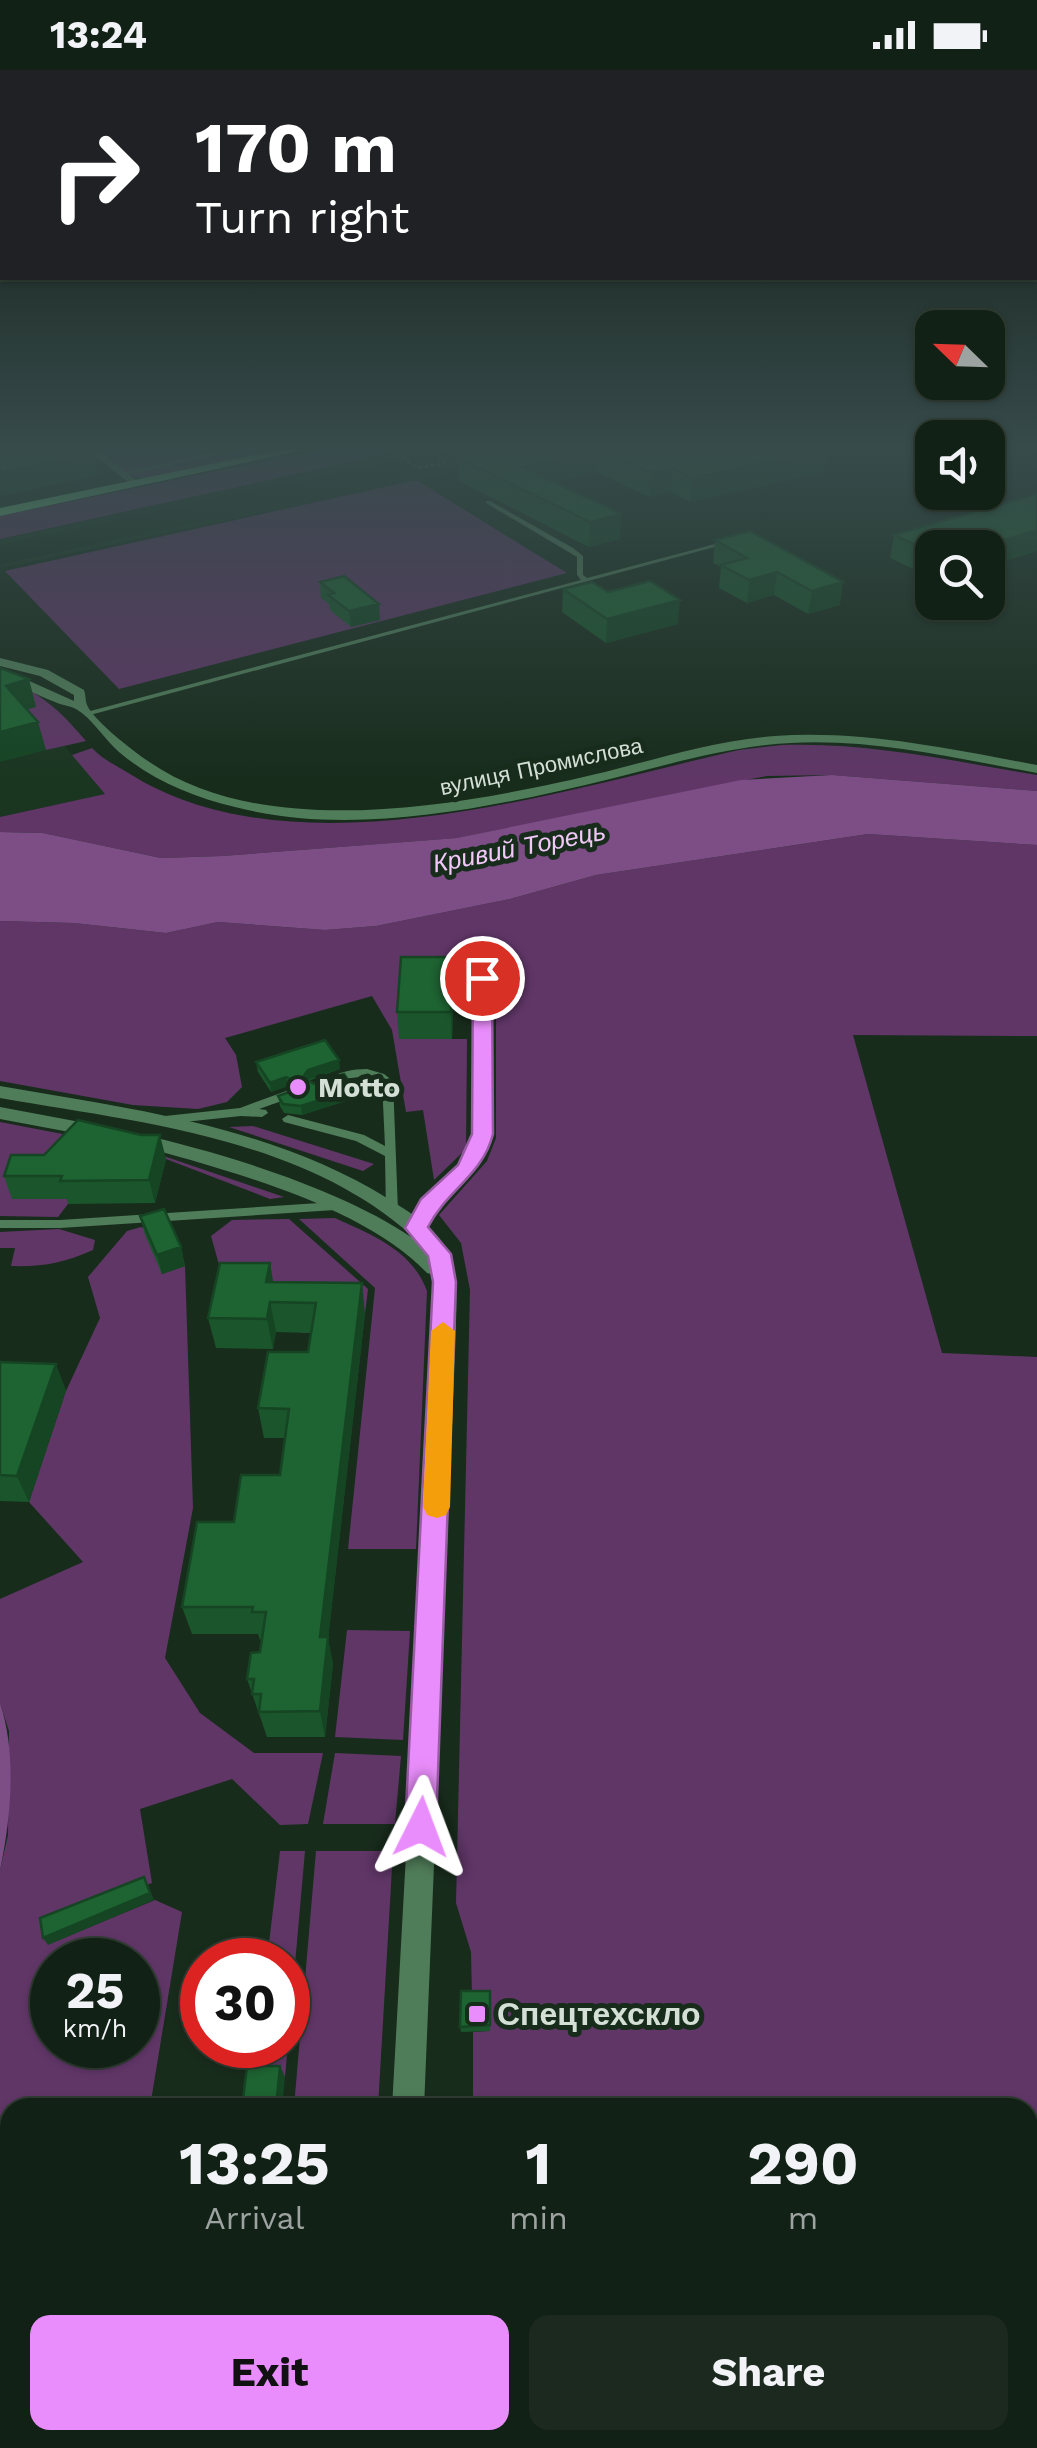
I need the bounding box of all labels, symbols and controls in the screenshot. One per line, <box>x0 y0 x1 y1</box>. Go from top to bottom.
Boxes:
text: 13:24 <box>50 13 147 57</box>
text: 170 m <box>195 107 397 189</box>
icon: right <box>30 110 160 240</box>
text: Turn right <box>195 191 409 244</box>
north arrow <box>915 310 1005 400</box>
map controls <box>915 310 1005 620</box>
button: sound <box>915 420 1005 510</box>
button: search <box>915 530 1005 620</box>
street label: вулиця Промислова <box>437 733 645 800</box>
water label: Кривий Торець <box>430 817 608 878</box>
pin <box>440 936 525 1021</box>
icon: arrive <box>455 951 510 1006</box>
place label: Motto <box>318 1071 400 1104</box>
marker: Motto <box>287 1076 309 1098</box>
position arrow <box>369 1775 473 1879</box>
speed limit sign: 30 <box>180 1938 310 2068</box>
text: 25 <box>66 1961 124 2020</box>
place label: Спецтехскло <box>497 1995 701 2033</box>
marker: Спецтехскло <box>466 2003 488 2025</box>
text: km/h <box>63 2014 127 2043</box>
text: 13:25 <box>179 2128 330 2199</box>
text: 1 <box>526 2128 551 2199</box>
text: 290 <box>747 2128 859 2199</box>
text: Arrival <box>205 2199 304 2237</box>
text: min <box>509 2199 568 2237</box>
text: m <box>788 2199 818 2237</box>
button: Exit <box>30 2315 509 2430</box>
button: Share <box>529 2315 1008 2430</box>

